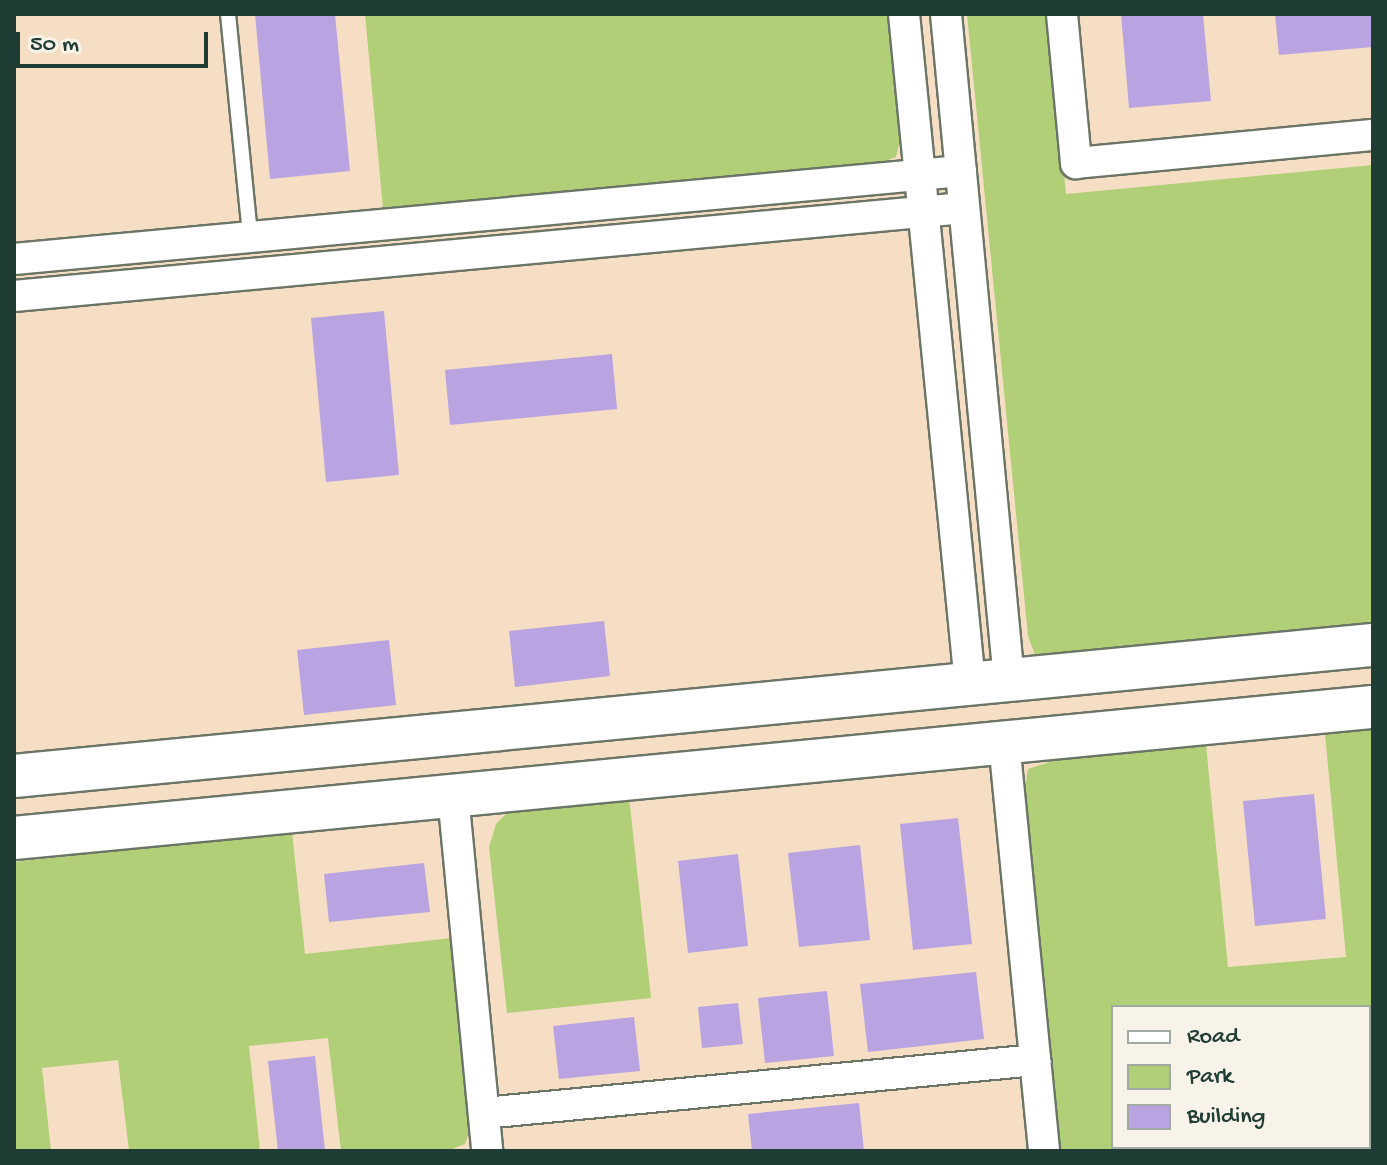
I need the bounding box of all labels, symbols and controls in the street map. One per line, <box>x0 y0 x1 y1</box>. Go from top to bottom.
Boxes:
scale bar <box>20 16 212 66</box>
text: 50 m <box>30 31 79 60</box>
legend <box>1111 1005 1371 1149</box>
text: Road <box>1187 1023 1239 1052</box>
text: Park <box>1187 1063 1233 1092</box>
text: Building <box>1187 1103 1265 1132</box>

